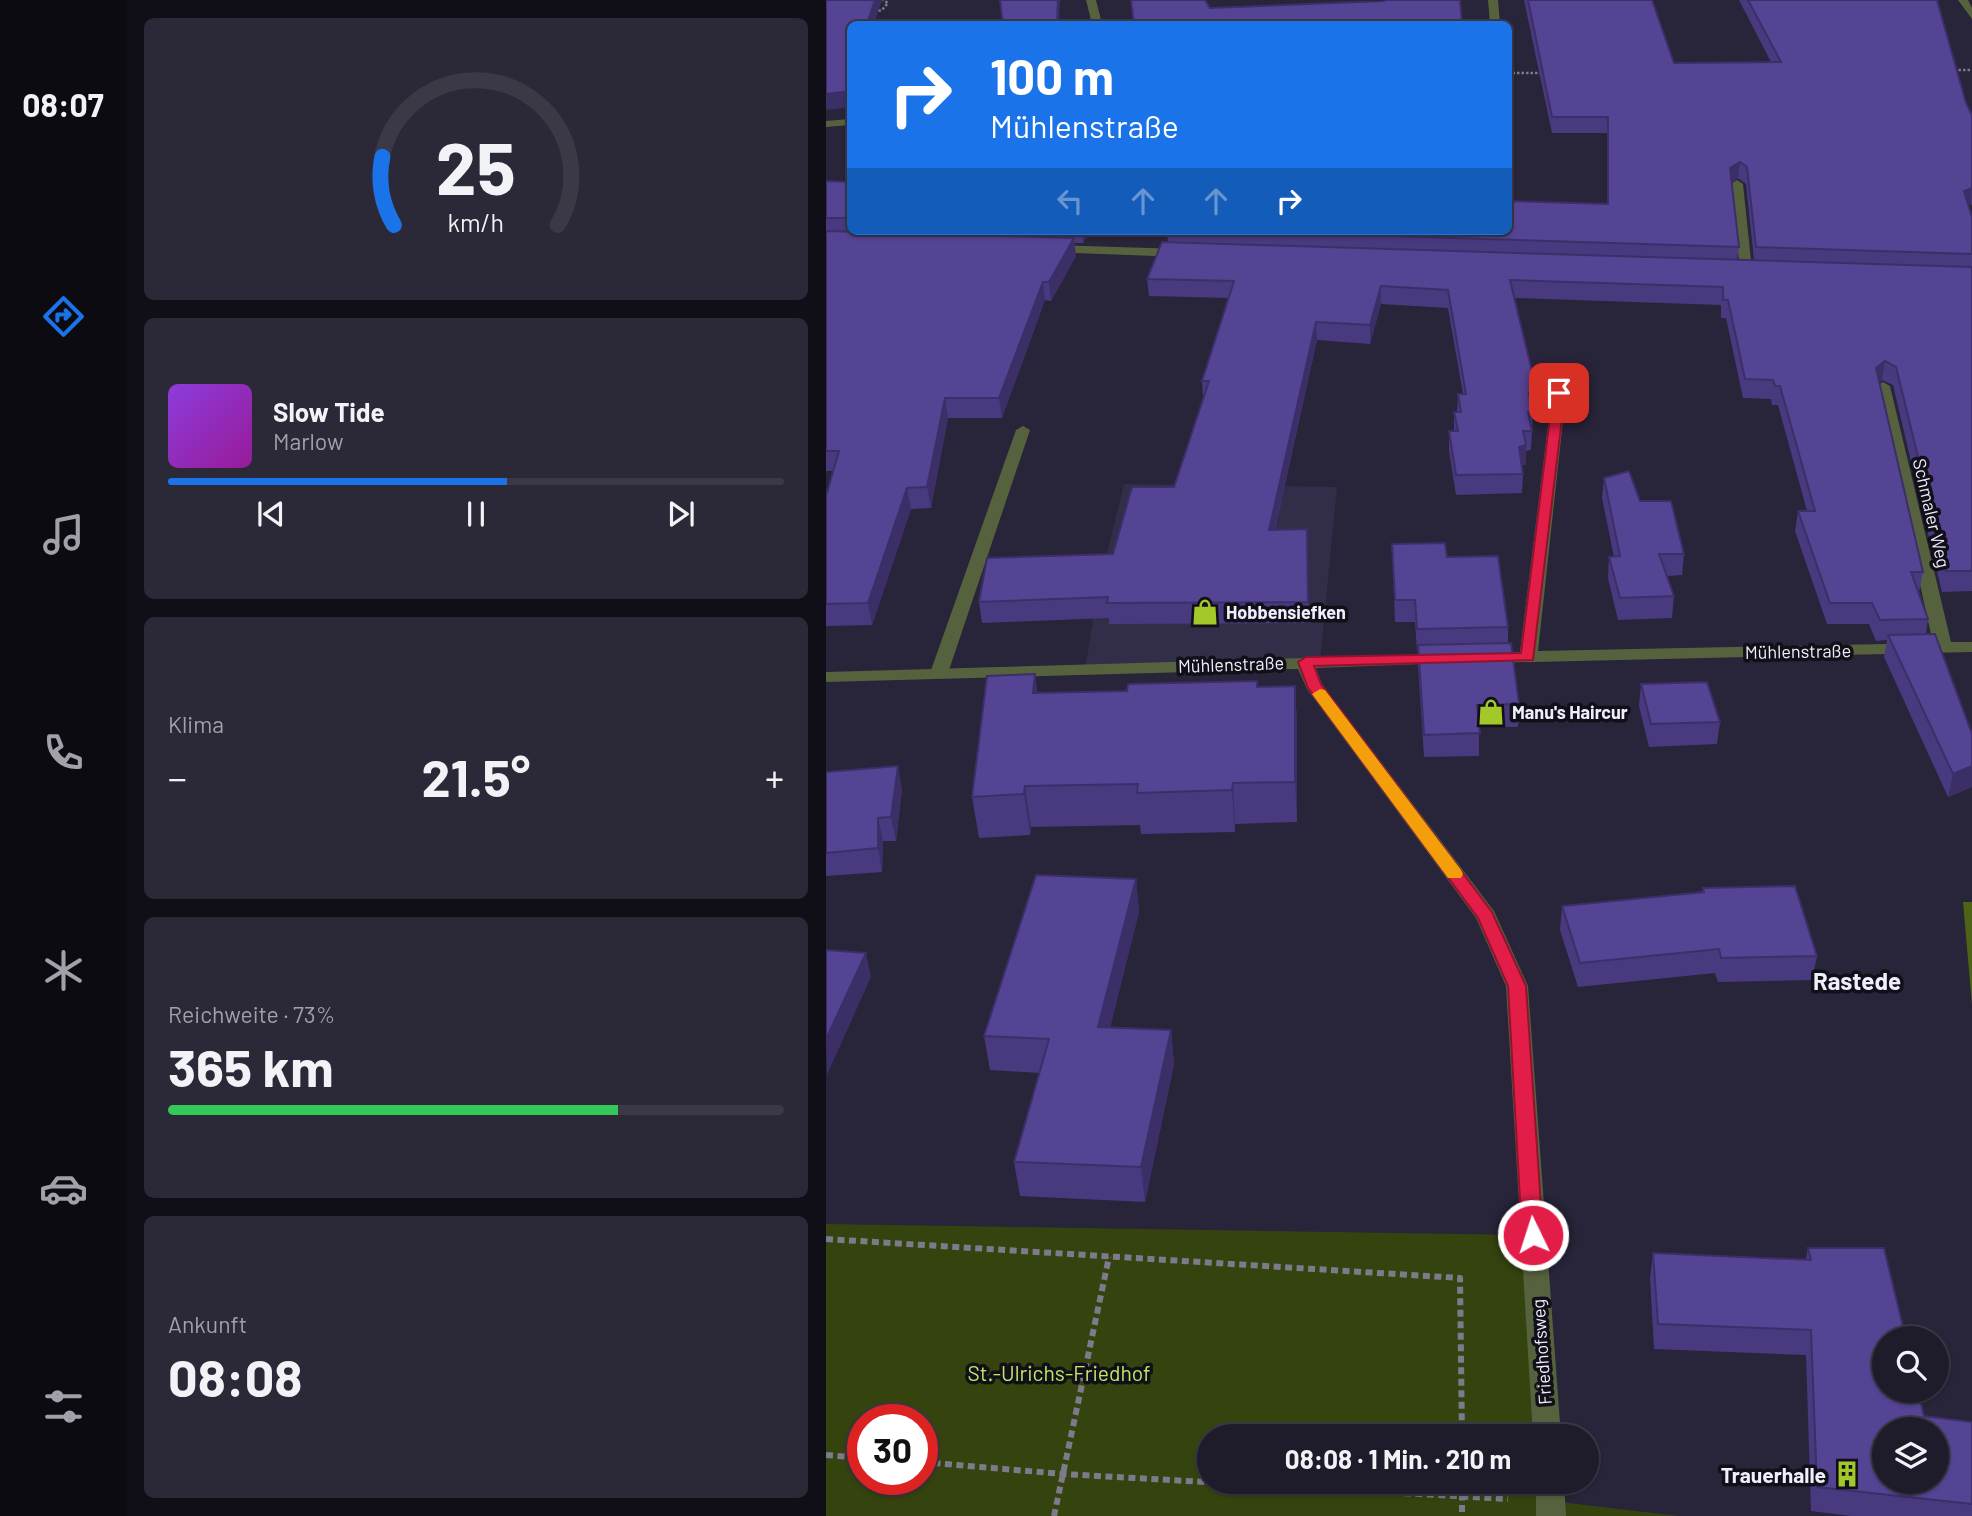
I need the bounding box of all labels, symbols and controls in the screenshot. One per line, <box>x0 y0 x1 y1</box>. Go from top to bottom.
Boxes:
text: 100 m <box>990 46 1114 105</box>
icon: right <box>875 49 966 140</box>
text: 08:07 <box>22 85 104 123</box>
text: Mühlenstraße <box>990 106 1179 144</box>
text: 25 <box>436 122 516 210</box>
icon: left <box>1051 182 1089 220</box>
icon: ahead <box>1124 182 1162 220</box>
icon: ahead <box>1197 182 1235 220</box>
icon: right <box>1270 182 1308 220</box>
text: km/h <box>448 207 504 237</box>
icon: directions <box>39 292 88 341</box>
pin <box>1529 363 1589 423</box>
icon: arrive <box>1540 374 1578 412</box>
text: Slow Tide <box>273 396 385 427</box>
text: Marlow <box>273 427 344 455</box>
street label: Schmaler Weg <box>1909 456 1955 570</box>
icon: previous <box>252 495 290 533</box>
icon: pause <box>457 495 495 533</box>
icon: next <box>662 495 700 533</box>
icon: music <box>39 510 88 559</box>
shop icon: Hobbensiefken <box>1190 597 1220 627</box>
place label: Hobbensiefken <box>1226 601 1346 623</box>
street label: Mühlenstraße <box>1745 639 1851 663</box>
street label: Mühlenstraße <box>1178 651 1284 677</box>
shop icon: Manu's Haircur <box>1476 697 1506 727</box>
place label: Manu's Haircur <box>1512 701 1628 723</box>
text: Klima <box>168 710 224 738</box>
icon: phone <box>39 728 88 777</box>
text: 21.5° <box>422 745 530 807</box>
text: − <box>168 754 187 800</box>
text: + <box>765 754 784 800</box>
icon: climate <box>39 946 88 995</box>
district label: Rastede <box>1813 966 1901 995</box>
text: Reichweite · 73% <box>168 1000 335 1028</box>
text: 365 km <box>168 1035 334 1097</box>
icon: car <box>39 1164 88 1213</box>
position arrow <box>1496 1198 1570 1272</box>
street label: Friedhofsweg <box>1526 1298 1556 1406</box>
text: Ankunft <box>168 1310 247 1338</box>
map controls <box>1872 1326 1949 1494</box>
button: search <box>1872 1326 1949 1403</box>
text: 08:08 <box>168 1345 302 1407</box>
park label: St.-Ulrichs-Friedhof <box>968 1360 1150 1385</box>
icon: filters <box>39 1382 88 1431</box>
speed limit sign: 30 <box>847 1404 938 1495</box>
button: layers <box>1872 1417 1949 1494</box>
text: 08:08 · 1 Min. · 210 m <box>1285 1443 1511 1474</box>
building icon: Trauerhalle <box>1832 1459 1862 1489</box>
place label: Trauerhalle <box>1721 1462 1826 1487</box>

